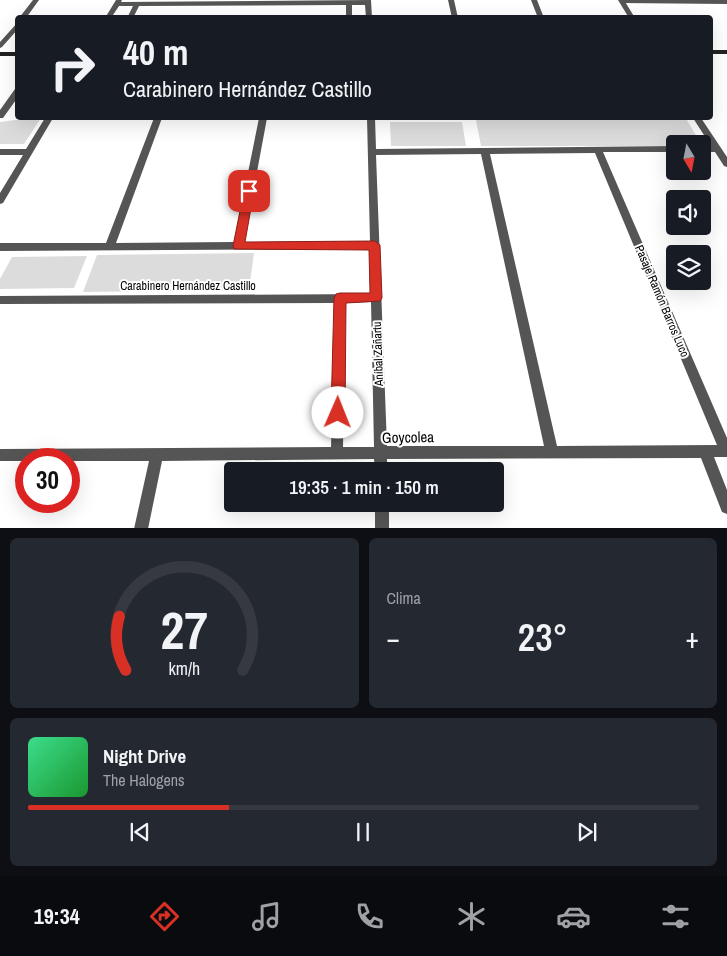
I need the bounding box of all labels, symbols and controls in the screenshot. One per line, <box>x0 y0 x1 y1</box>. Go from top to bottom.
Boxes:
text: 40 m <box>123 29 188 76</box>
icon: right <box>40 35 105 100</box>
text: Carabinero Hernández Castillo <box>123 74 372 104</box>
north arrow <box>666 135 711 180</box>
map controls <box>666 135 711 290</box>
pin <box>228 170 270 212</box>
icon: arrive <box>235 177 263 205</box>
button: sound <box>666 190 711 235</box>
street label: Pasaje Ramón Barros Luco <box>631 242 693 360</box>
button: layers <box>666 245 711 290</box>
street label: Carabinero Hernández Castillo <box>120 278 256 294</box>
street label: Aníbal Zañartu <box>369 321 387 388</box>
position arrow <box>311 386 363 438</box>
street label: Goycolea <box>382 426 434 448</box>
speed limit sign: 30 <box>15 448 80 513</box>
text: 19:35 · 1 min · 150 m <box>289 474 439 500</box>
text: Clima <box>387 587 421 609</box>
text: 27 <box>161 595 208 665</box>
text: 23° <box>518 612 568 663</box>
text: − <box>387 619 400 657</box>
text: + <box>686 619 699 657</box>
text: km/h <box>168 657 200 681</box>
text: Night Drive <box>103 743 186 769</box>
text: The Halogens <box>103 769 185 791</box>
icon: previous <box>126 818 154 846</box>
icon: pause <box>349 818 377 846</box>
icon: next <box>573 818 601 846</box>
icon: directions <box>147 899 182 934</box>
icon: music <box>249 899 284 934</box>
icon: phone <box>352 899 387 934</box>
icon: climate <box>454 899 489 934</box>
icon: car <box>556 899 591 934</box>
icon: filters <box>658 899 693 934</box>
text: 19:34 <box>34 901 80 931</box>

